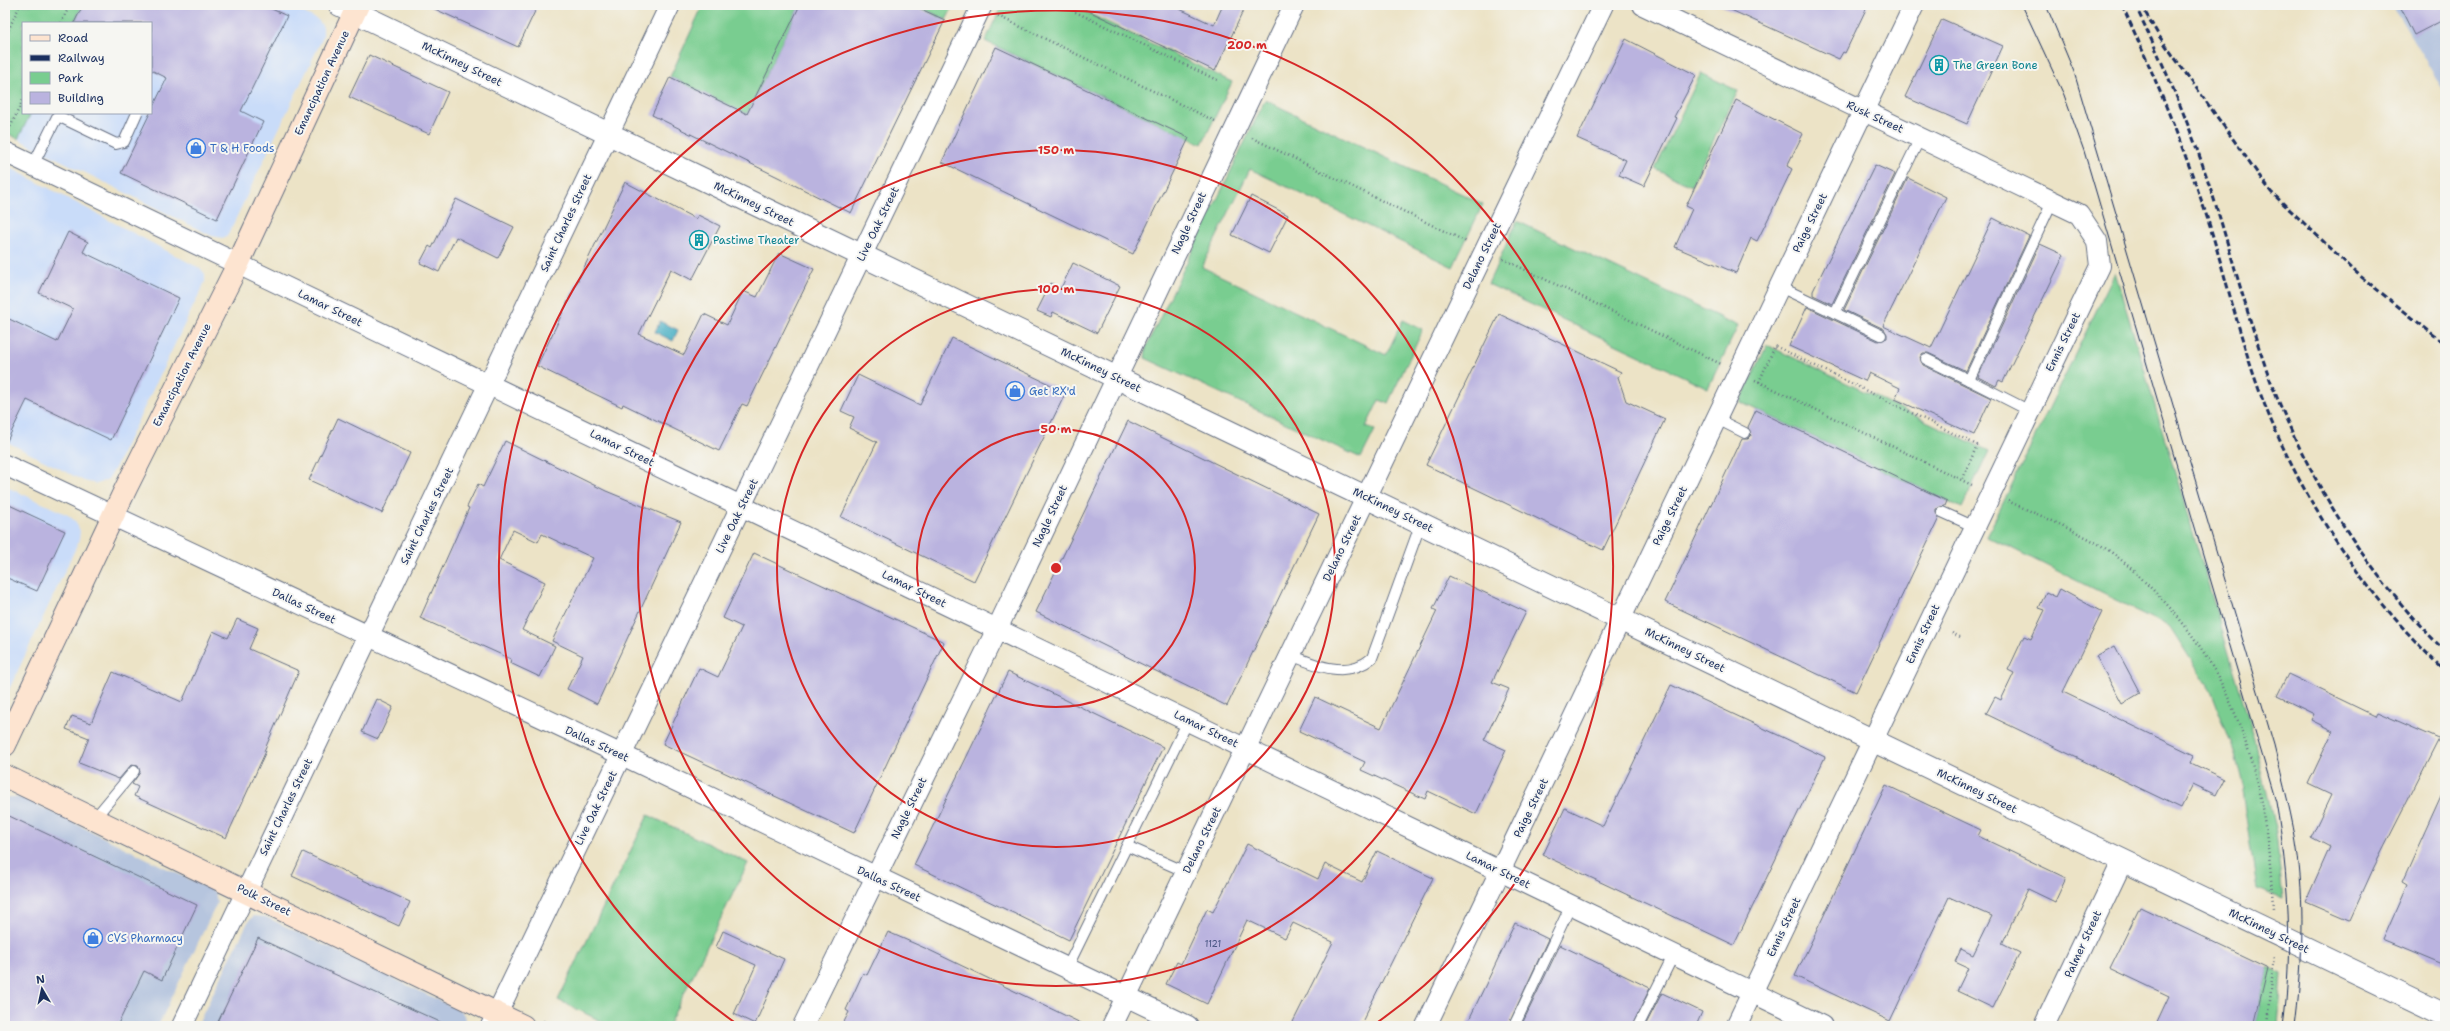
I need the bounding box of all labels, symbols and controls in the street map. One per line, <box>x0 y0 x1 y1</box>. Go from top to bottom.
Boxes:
legend <box>22 22 152 114</box>
street label: Emancipation Avenue <box>291 28 353 138</box>
text: Road <box>58 30 89 46</box>
text: 200 m <box>1227 37 1267 53</box>
street label: McKinney Street <box>419 38 505 90</box>
text: Railway <box>58 50 105 66</box>
building icon: The Green Bone <box>1928 54 1950 76</box>
place label: The Green Bone <box>1953 58 2038 73</box>
text: Park <box>58 70 84 86</box>
text: Building <box>58 90 104 106</box>
street label: Rusk Street <box>1844 97 1906 137</box>
shop icon: T & H Foods <box>185 137 207 159</box>
place label: T & H Foods <box>210 141 274 156</box>
text: 150 m <box>1038 142 1074 158</box>
street label: Saint Charles Street <box>537 171 595 275</box>
street label: McKinney Street <box>711 178 797 230</box>
street label: Live Oak Street <box>853 184 903 264</box>
street label: Nagle Street <box>1168 189 1210 257</box>
street label: Paige Street <box>1789 191 1831 255</box>
street label: Delano Street <box>1459 220 1505 292</box>
building icon: Pastime Theater <box>688 229 710 251</box>
place label: Pastime Theater <box>713 233 799 248</box>
text: 100 m <box>1038 281 1075 297</box>
street label: Lamar Street <box>295 286 365 330</box>
street label: Ennis Street <box>2042 310 2084 374</box>
street label: Emancipation Avenue <box>149 321 215 429</box>
street label: McKinney Street <box>1058 344 1144 396</box>
shop icon: Get RX'd <box>1004 380 1026 402</box>
place label: Get RX'd <box>1029 384 1076 399</box>
text: 50 m <box>1041 421 1072 437</box>
street label: Lamar Street <box>587 426 657 470</box>
street label: Saint Charles Street <box>397 465 457 567</box>
street label: Live Oak Street <box>712 476 762 556</box>
street label: Nagle Street <box>1029 482 1071 550</box>
street label: McKinney Street <box>1350 484 1436 536</box>
street label: Paige Street <box>1649 484 1691 548</box>
street label: Delano Street <box>1319 512 1365 584</box>
centre of rings <box>1049 561 1063 575</box>
street label: Lamar Street <box>879 567 949 611</box>
street label: Dallas Street <box>270 585 338 627</box>
street label: Ennis Street <box>1903 601 1943 666</box>
street label: McKinney Street <box>1642 624 1728 676</box>
street label: Lamar Street <box>1171 707 1241 751</box>
street label: Dallas Street <box>563 723 631 765</box>
street label: Saint Charles Street <box>256 756 316 858</box>
street label: McKinney Street <box>1934 765 2020 817</box>
street label: Live Oak Street <box>571 768 621 848</box>
street label: Nagle Street <box>888 774 931 841</box>
street label: Paige Street <box>1510 776 1552 840</box>
street label: Delano Street <box>1179 804 1225 876</box>
street label: Lamar Street <box>1463 848 1533 892</box>
street label: Dallas Street <box>855 863 923 905</box>
street label: Polk Street <box>234 880 294 920</box>
street label: Ennis Street <box>1764 894 1804 959</box>
street label: McKinney Street <box>2226 905 2312 957</box>
street label: Palmer Street <box>2061 908 2105 980</box>
shop icon: CVS Pharmacy <box>82 927 104 949</box>
place label: CVS Pharmacy <box>107 931 183 946</box>
house number: 1121 <box>1205 938 1221 950</box>
north arrow <box>22 969 62 1009</box>
text: N <box>35 971 46 988</box>

